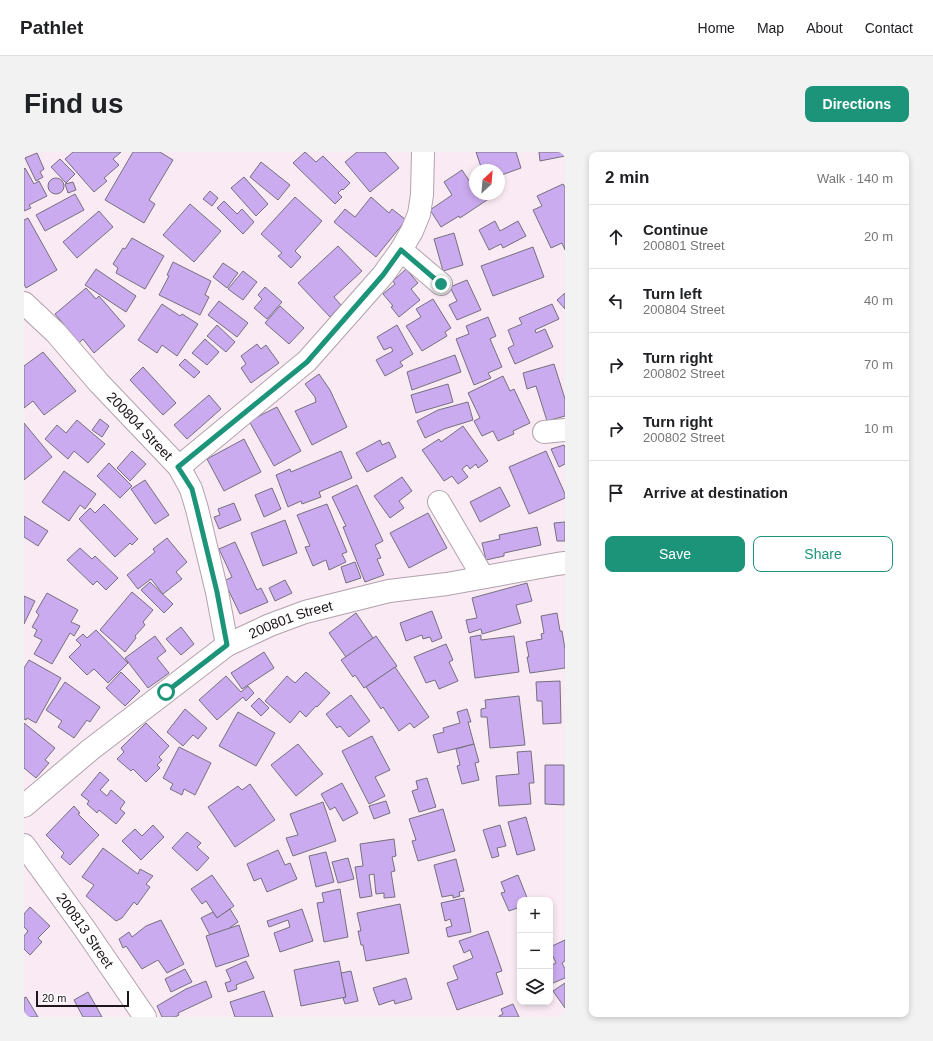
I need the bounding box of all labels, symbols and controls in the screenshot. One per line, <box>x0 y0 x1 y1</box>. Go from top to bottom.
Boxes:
text: Pathlet <box>20 17 83 38</box>
text: Home <box>698 20 735 36</box>
text: Map <box>757 20 784 36</box>
text: About <box>806 20 843 36</box>
text: Contact <box>865 20 913 36</box>
button: Directions <box>805 86 909 122</box>
text: Find us <box>24 88 124 119</box>
north arrow <box>469 164 505 200</box>
text: 2 min <box>605 168 649 187</box>
text: Walk · 140 m <box>817 171 893 186</box>
text: Continue <box>643 221 708 238</box>
icon: ahead <box>605 226 627 248</box>
text: 20 m <box>864 229 893 244</box>
text: 200801 Street <box>643 238 725 253</box>
route end <box>432 275 450 293</box>
text: Turn left <box>643 285 702 302</box>
icon: left <box>605 290 627 312</box>
text: 40 m <box>864 293 893 308</box>
text: 200804 Street <box>643 302 725 317</box>
text: Turn right <box>643 349 713 366</box>
icon: right <box>605 354 627 376</box>
text: 70 m <box>864 357 893 372</box>
text: 200802 Street <box>643 366 725 381</box>
street label: 200804 Street <box>104 388 176 463</box>
text: Turn right <box>643 413 713 430</box>
icon: right <box>605 418 627 440</box>
text: 10 m <box>864 421 893 436</box>
text: 200802 Street <box>643 430 725 445</box>
icon: arrive <box>605 482 627 504</box>
text: Arrive at destination <box>643 484 788 501</box>
button: Save <box>605 536 745 572</box>
button: Share <box>753 536 893 572</box>
street label: 200801 Street <box>246 597 334 642</box>
route start <box>157 683 175 701</box>
street label: 200813 Street <box>53 890 117 971</box>
map controls <box>517 897 553 1005</box>
button: + <box>517 897 553 933</box>
button: − <box>517 933 553 969</box>
button: layers <box>517 969 553 1005</box>
scale bar <box>36 989 129 1008</box>
text: 20 m <box>42 992 66 1004</box>

